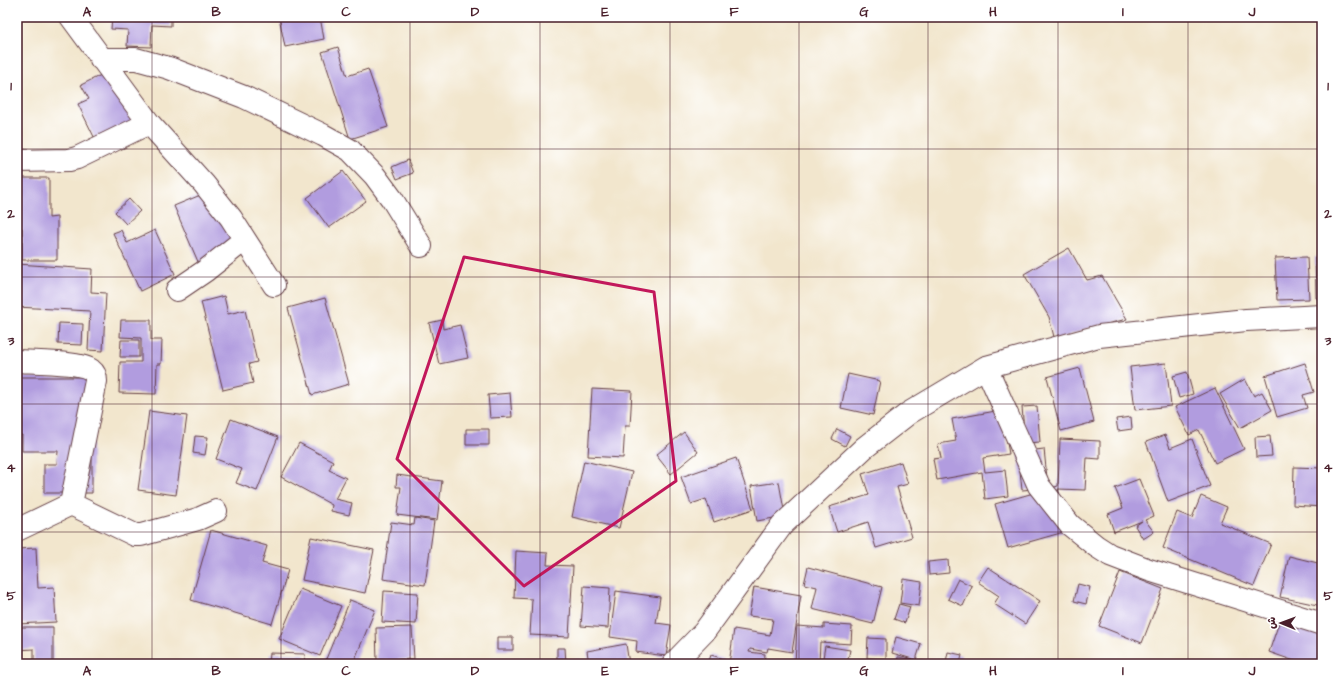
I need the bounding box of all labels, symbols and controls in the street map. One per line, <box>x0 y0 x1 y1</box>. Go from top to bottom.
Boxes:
text: A <box>83 3 92 21</box>
text: B <box>211 3 221 21</box>
text: C <box>341 3 351 21</box>
text: D <box>471 3 480 21</box>
text: E <box>601 3 609 21</box>
text: F <box>729 3 739 21</box>
text: G <box>859 3 869 21</box>
text: H <box>989 3 997 21</box>
text: I <box>1122 3 1124 21</box>
text: J <box>1248 3 1256 21</box>
text: 1 <box>10 77 12 95</box>
text: 1 <box>1327 77 1329 95</box>
text: 2 <box>6 205 15 223</box>
text: 2 <box>1323 205 1332 223</box>
text: 3 <box>7 332 15 350</box>
text: 3 <box>1324 332 1332 350</box>
text: 4 <box>7 459 16 477</box>
text: 4 <box>1324 459 1333 477</box>
text: 5 <box>6 587 16 605</box>
text: 5 <box>1323 587 1333 605</box>
north arrow <box>1261 603 1301 643</box>
text: ش <box>1264 617 1279 629</box>
text: A <box>83 662 92 680</box>
text: B <box>211 662 221 680</box>
text: C <box>341 662 351 680</box>
text: D <box>471 662 480 680</box>
text: E <box>601 662 609 680</box>
text: F <box>729 662 739 680</box>
text: G <box>859 662 869 680</box>
text: H <box>989 662 997 680</box>
text: I <box>1122 662 1124 680</box>
text: J <box>1248 662 1256 680</box>

